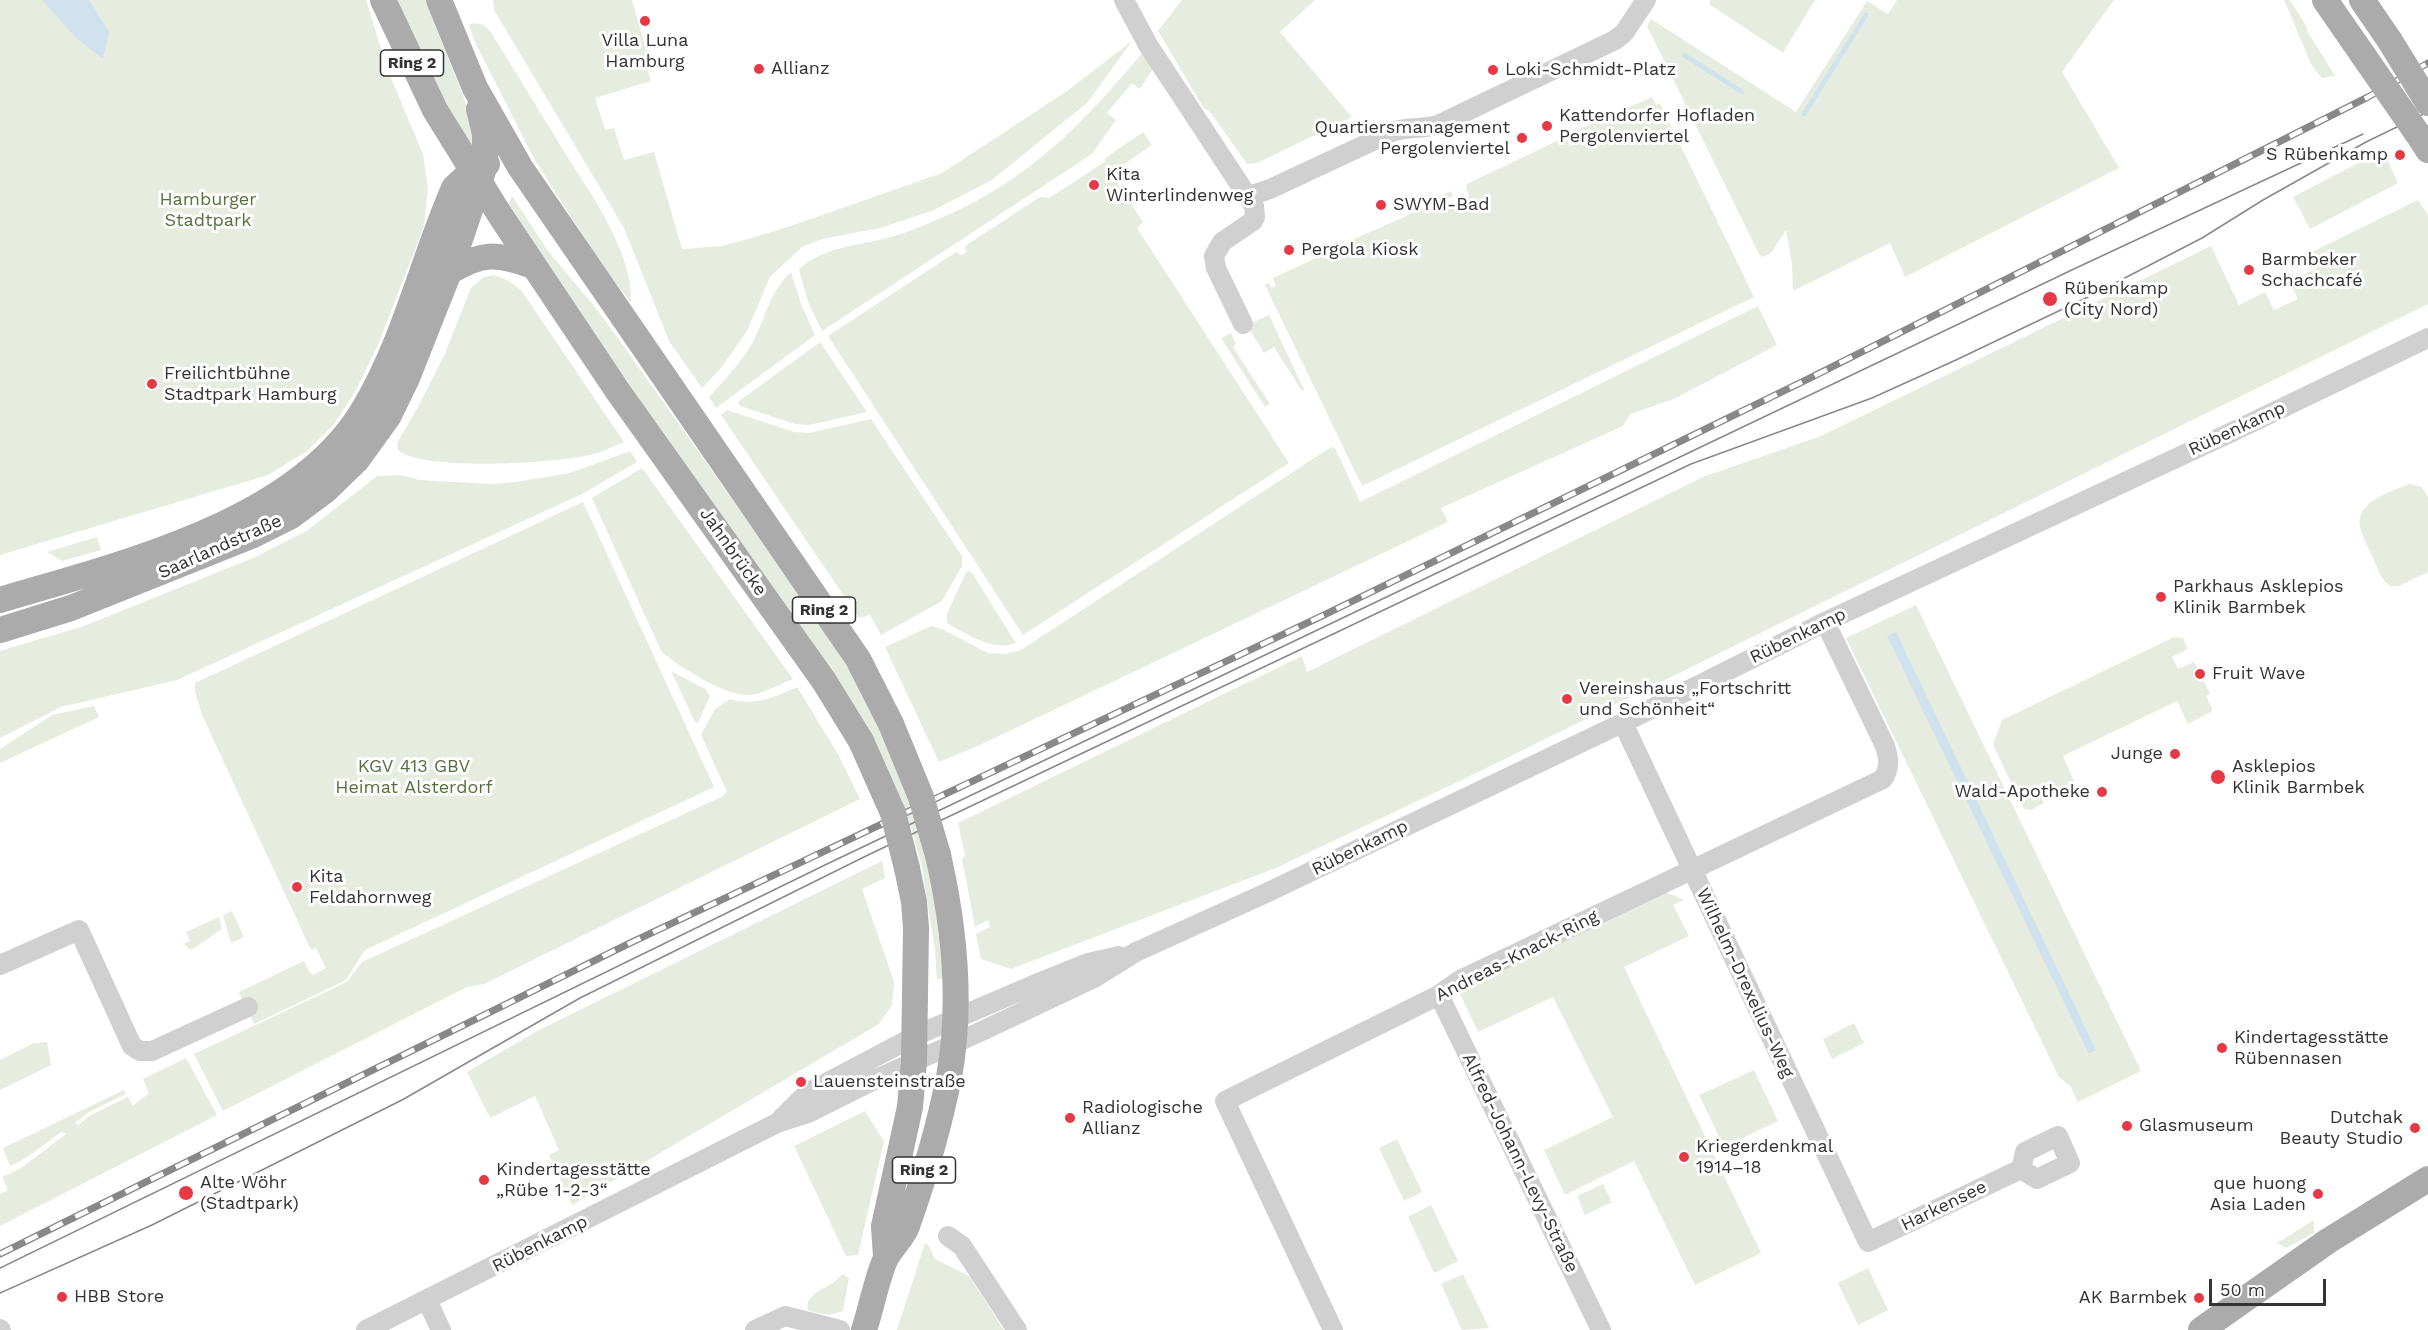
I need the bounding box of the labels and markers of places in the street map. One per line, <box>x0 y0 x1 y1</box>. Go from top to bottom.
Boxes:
marker: Villa Luna Hamburg <box>638 14 652 28</box>
place label: Villa Luna Hamburg <box>602 30 688 72</box>
place label: Allianz <box>771 58 830 80</box>
place label: Loki-Schmidt-Platz <box>1505 59 1676 81</box>
marker: Allianz <box>752 62 766 76</box>
marker: Loki-Schmidt-Platz <box>1486 63 1500 77</box>
place label: Kattendorfer Hofladen Pergolenviertel <box>1559 105 1755 148</box>
place label: Quartiersmanagement Pergolenviertel <box>1315 117 1510 160</box>
marker: Kattendorfer Hofladen Pergolenviertel <box>1540 119 1554 133</box>
marker: Quartiersmanagement Pergolenviertel <box>1515 131 1529 145</box>
place label: S Rübenkamp <box>2266 144 2388 166</box>
marker: S Rübenkamp <box>2393 148 2407 162</box>
place label: Kita Winterlindenweg <box>1106 164 1253 207</box>
marker: Kita Winterlindenweg <box>1087 178 1101 192</box>
place label: SWYM-Bad <box>1393 194 1489 216</box>
marker: SWYM-Bad <box>1374 198 1388 212</box>
place label: Pergola Kiosk <box>1301 239 1418 261</box>
marker: Pergola Kiosk <box>1282 243 1296 257</box>
place label: Barmbeker Schachcafé <box>2261 249 2363 292</box>
marker: Barmbeker Schachcafé <box>2242 263 2256 277</box>
place label: Rübenkamp (City Nord) <box>2064 278 2168 320</box>
marker: Rübenkamp (City Nord) <box>2041 290 2059 308</box>
place label: Freilichtbühne Stadtpark Hamburg <box>164 363 337 406</box>
marker: Freilichtbühne Stadtpark Hamburg <box>145 377 159 391</box>
place label: Parkhaus Asklepios Klinik Barmbek <box>2173 576 2344 618</box>
marker: Parkhaus Asklepios Klinik Barmbek <box>2154 590 2168 604</box>
place label: Fruit Wave <box>2212 663 2305 685</box>
marker: Fruit Wave <box>2193 667 2207 681</box>
place label: Vereinshaus „Fortschritt und Schönheit“ <box>1579 678 1791 720</box>
marker: Vereinshaus „Fortschritt und Schönheit“ <box>1560 692 1574 706</box>
place label: Junge <box>2111 743 2163 765</box>
marker: Junge <box>2168 747 2182 761</box>
place label: Asklepios Klinik Barmbek <box>2232 756 2365 798</box>
marker: Asklepios Klinik Barmbek <box>2209 768 2227 786</box>
place label: Wald-Apotheke <box>1954 781 2090 803</box>
marker: Wald-Apotheke <box>2095 785 2109 799</box>
place label: Kita Feldahornweg <box>309 866 431 908</box>
marker: Kita Feldahornweg <box>290 880 304 894</box>
place label: Kindertagesstätte Rübennasen <box>2234 1027 2389 1070</box>
marker: Kindertagesstätte Rübennasen <box>2215 1041 2229 1055</box>
place label: Lauensteinstraße <box>813 1071 966 1093</box>
marker: Lauensteinstraße <box>794 1075 808 1089</box>
place label: Radiologische Allianz <box>1082 1097 1203 1140</box>
place label: Dutchak Beauty Studio <box>2280 1107 2403 1150</box>
marker: Radiologische Allianz <box>1063 1111 1077 1125</box>
place label: Glasmuseum <box>2139 1115 2254 1137</box>
marker: Glasmuseum <box>2120 1119 2134 1133</box>
marker: Dutchak Beauty Studio <box>2408 1121 2422 1135</box>
place label: Kriegerdenkmal 1914–18 <box>1696 1136 1833 1178</box>
marker: Kriegerdenkmal 1914–18 <box>1677 1150 1691 1164</box>
place label: Kindertagesstätte „Rübe 1-2-3“ <box>496 1159 651 1202</box>
place label: Alte Wöhr (Stadtpark) <box>200 1172 299 1214</box>
marker: Kindertagesstätte „Rübe 1-2-3“ <box>477 1173 491 1187</box>
place label: que huong Asia Laden <box>2210 1173 2306 1216</box>
marker: Alte Wöhr (Stadtpark) <box>177 1184 195 1202</box>
marker: que huong Asia Laden <box>2311 1187 2325 1201</box>
place label: HBB Store <box>74 1286 164 1308</box>
place label: AK Barmbek <box>2079 1287 2187 1309</box>
marker: HBB Store <box>55 1290 69 1304</box>
marker: AK Barmbek <box>2192 1291 2206 1305</box>

